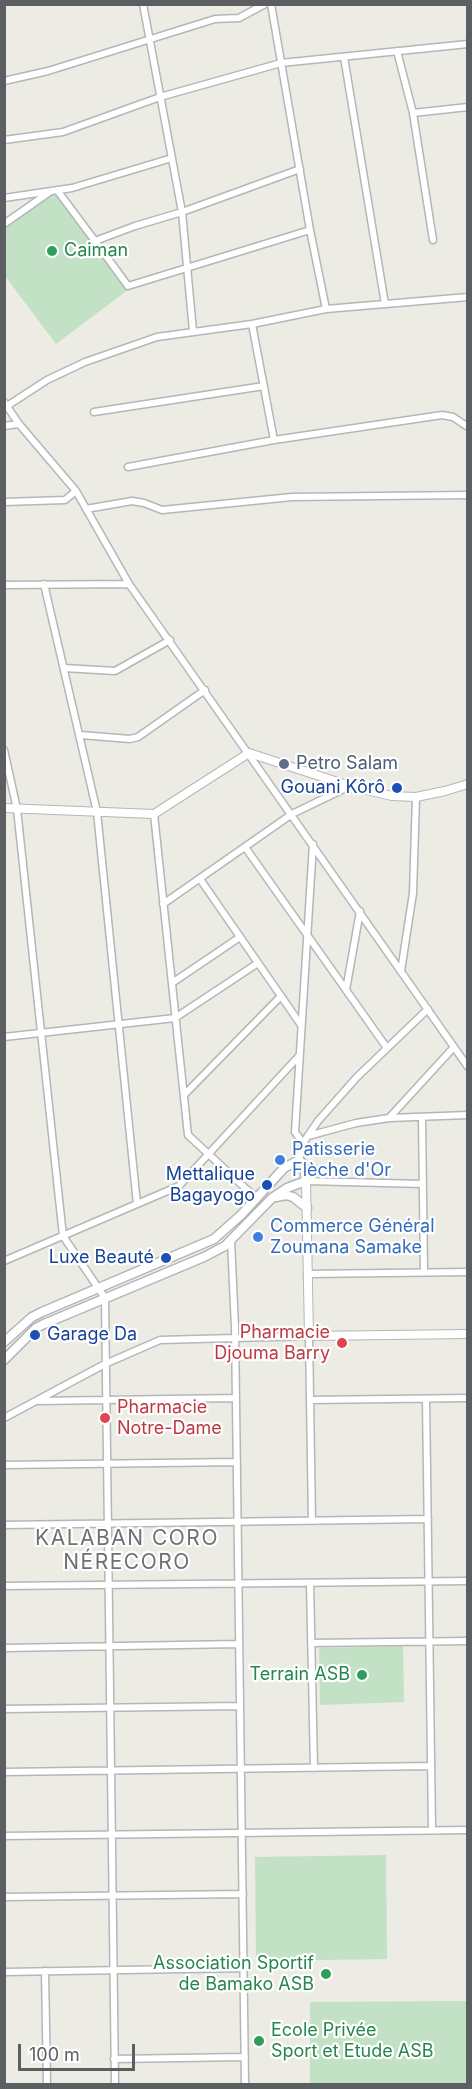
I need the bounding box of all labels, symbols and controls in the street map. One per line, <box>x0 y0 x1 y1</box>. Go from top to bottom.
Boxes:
place label: Caiman <box>64 240 128 262</box>
marker: Caiman <box>45 244 59 258</box>
place label: Petro Salam <box>296 753 398 775</box>
marker: Petro Salam <box>277 757 291 771</box>
place label: Gouani Kôrô <box>281 777 385 799</box>
marker: Gouani Kôrô <box>390 781 404 795</box>
place label: Patisserie Flèche d'Or <box>292 1139 391 1182</box>
marker: Patisserie Flèche d'Or <box>273 1153 287 1167</box>
place label: Mettalique Bagayogo <box>166 1164 255 1206</box>
marker: Mettalique Bagayogo <box>260 1178 274 1192</box>
place label: Commerce Général Zoumana Samake <box>270 1216 435 1258</box>
marker: Commerce Général Zoumana Samake <box>251 1230 265 1244</box>
place label: Luxe Beauté <box>49 1247 154 1269</box>
marker: Luxe Beauté <box>159 1251 173 1265</box>
place label: Pharmacie Djouma Barry <box>214 1322 330 1364</box>
place label: Garage Da <box>47 1324 137 1346</box>
marker: Garage Da <box>28 1328 42 1342</box>
marker: Pharmacie Djouma Barry <box>335 1336 349 1350</box>
place label: Pharmacie Notre-Dame <box>117 1397 222 1440</box>
marker: Pharmacie Notre-Dame <box>98 1411 112 1425</box>
district label: KALABAN CORO NÉRECORO <box>35 1526 219 1576</box>
place label: Terrain ASB <box>250 1664 350 1686</box>
marker: Terrain ASB <box>355 1668 369 1682</box>
place label: Association Sportif de Bamako ASB <box>153 1953 314 1996</box>
marker: Association Sportif de Bamako ASB <box>319 1967 333 1981</box>
place label: Ecole Privée Sport et Etude ASB <box>271 2020 433 2062</box>
scale bar <box>21 2032 138 2070</box>
marker: Ecole Privée Sport et Etude ASB <box>252 2034 266 2048</box>
text: 100 m <box>29 2044 80 2065</box>

